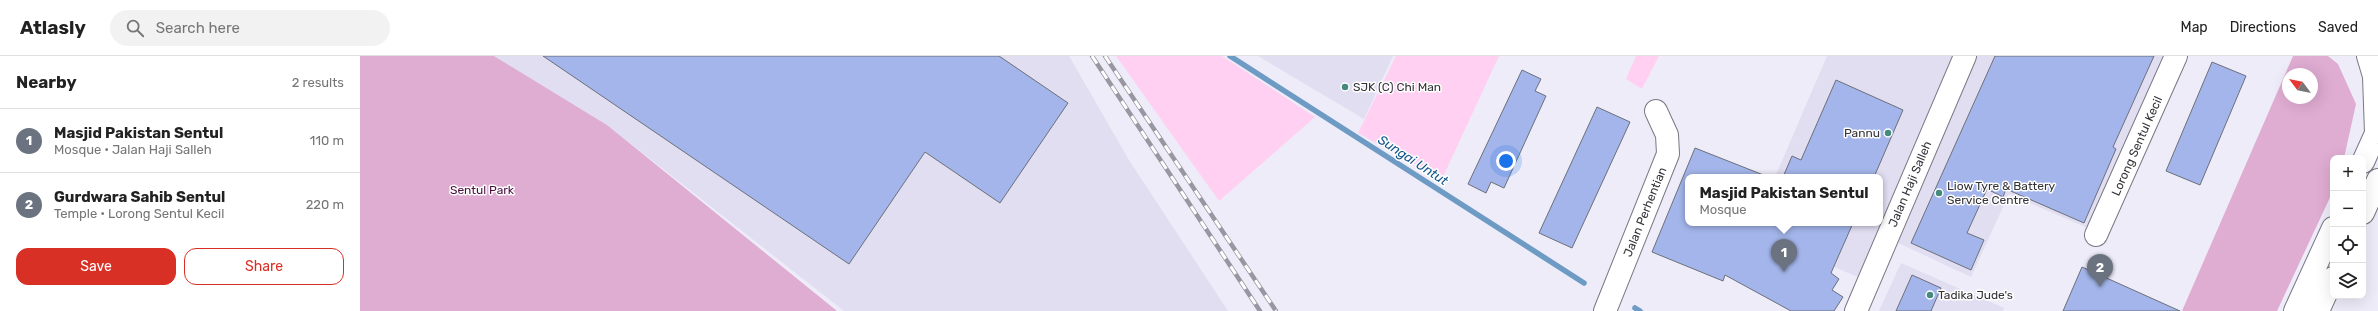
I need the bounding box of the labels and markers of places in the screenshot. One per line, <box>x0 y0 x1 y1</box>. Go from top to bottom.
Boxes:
place label: SJK (C) Chi Man <box>1353 80 1441 94</box>
marker: SJK (C) Chi Man <box>1340 82 1350 92</box>
place label: Pannu <box>1844 126 1880 140</box>
marker: Pannu <box>1883 128 1893 138</box>
place label: Liow Tyre & Battery Service Centre <box>1947 179 2056 207</box>
marker: Liow Tyre & Battery Service Centre <box>1934 188 1944 198</box>
pin: 1 <box>1771 239 1797 272</box>
pin: 2 <box>2087 254 2113 287</box>
place label: Tadika Jude's <box>1938 288 2013 302</box>
marker: Tadika Jude's <box>1925 290 1935 300</box>

